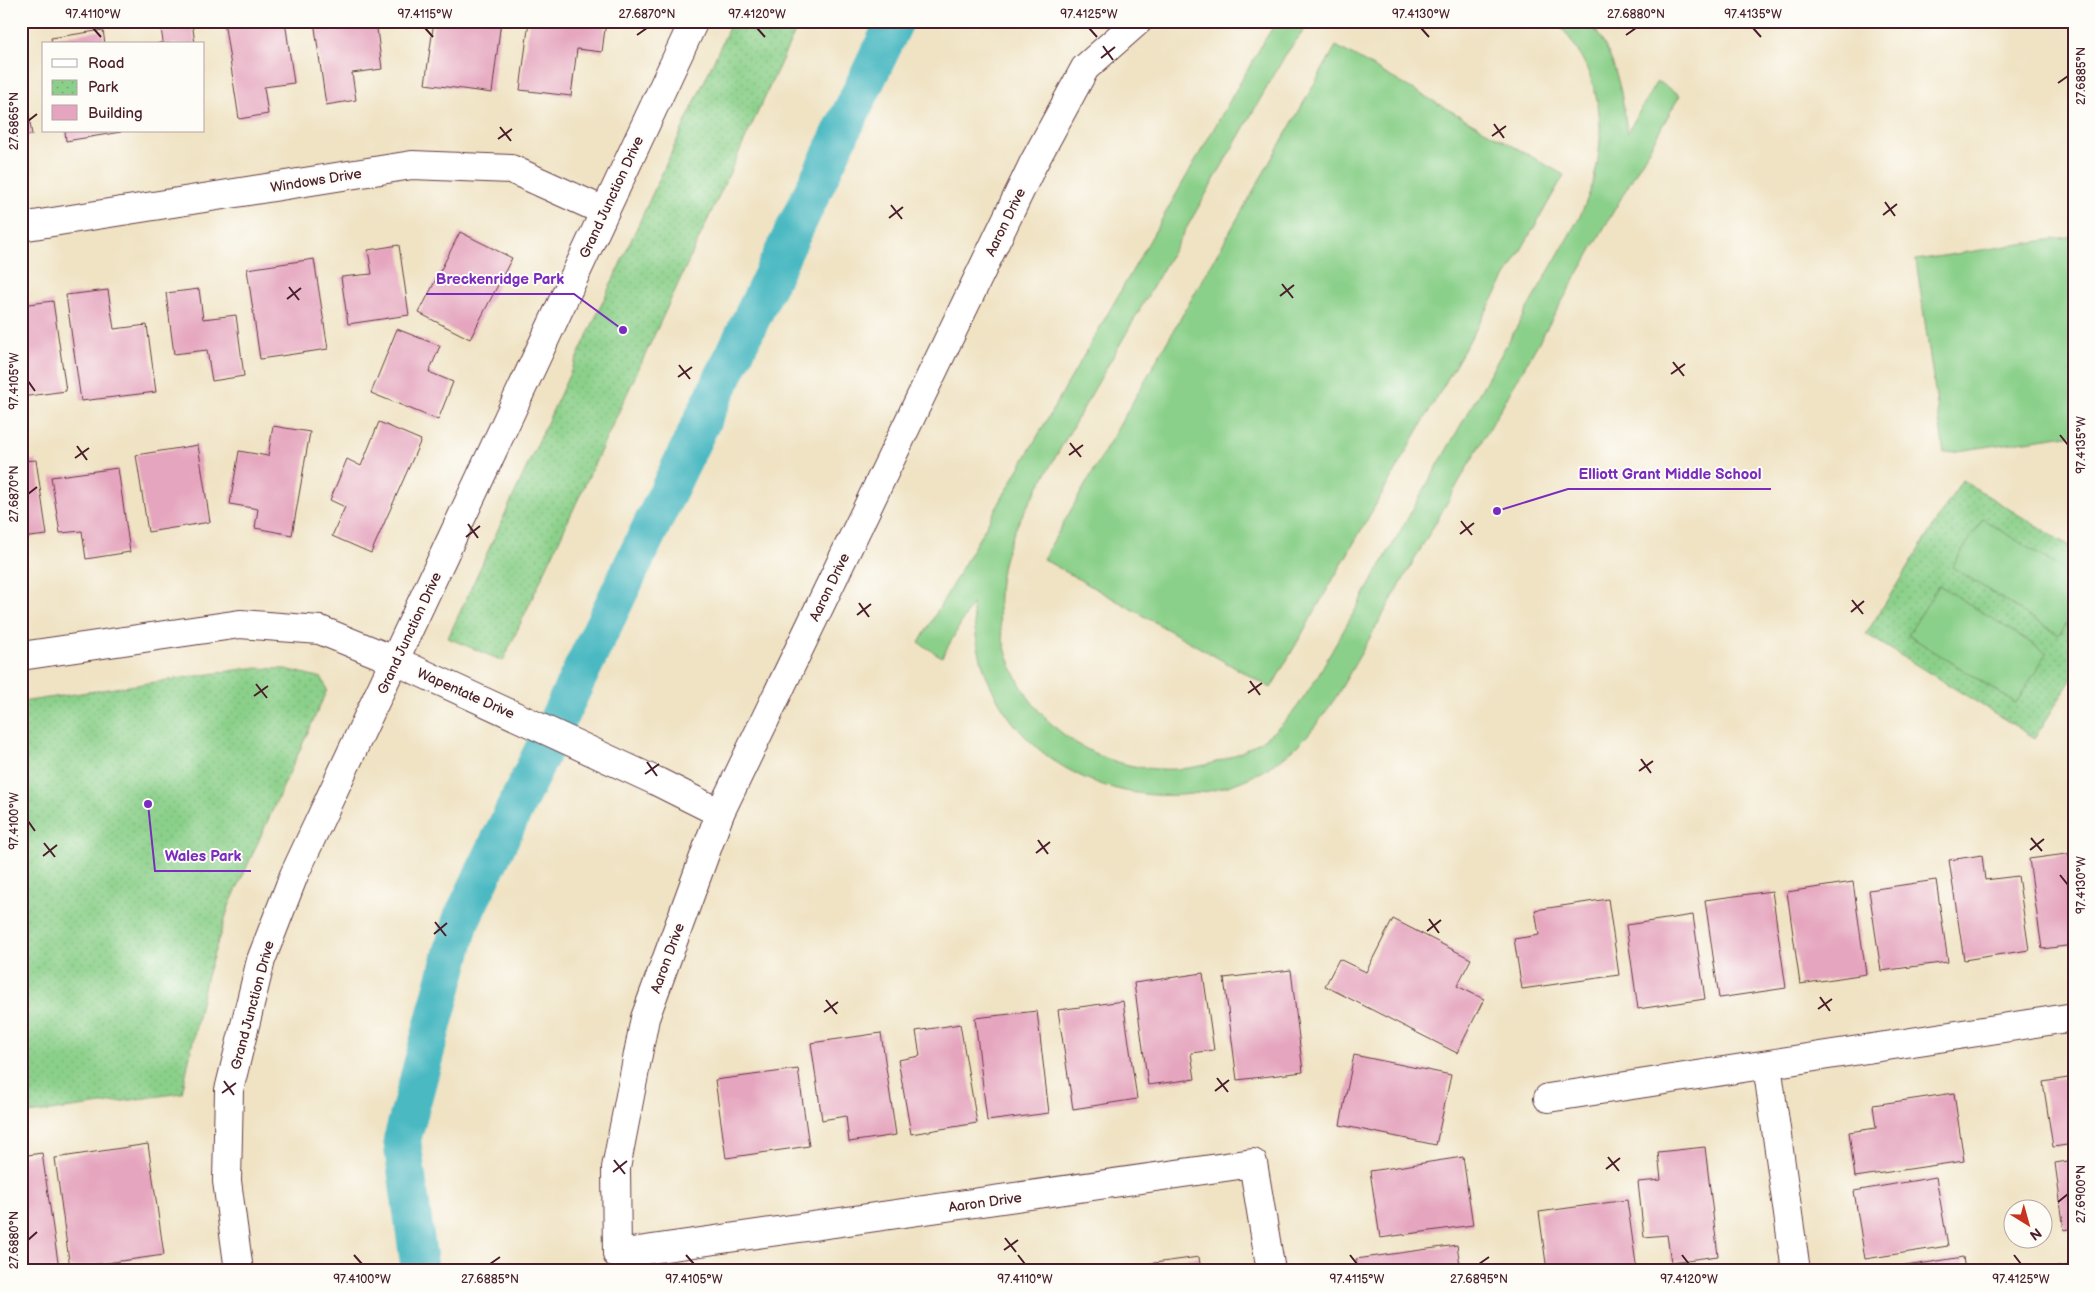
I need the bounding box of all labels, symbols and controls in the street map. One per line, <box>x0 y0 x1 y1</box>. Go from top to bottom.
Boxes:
text: 97.4110°W <box>65 7 121 22</box>
text: 97.4115°W <box>398 7 453 22</box>
text: 27.6870°N <box>618 7 676 22</box>
text: 97.4120°W <box>728 7 786 22</box>
text: 97.4125°W <box>1060 7 1118 22</box>
text: 97.4130°W <box>1392 7 1450 22</box>
text: 27.6880°N <box>1607 7 1665 22</box>
text: 97.4135°W <box>1724 7 1782 22</box>
legend <box>42 42 205 132</box>
text: 27.6885°N <box>2074 47 2089 105</box>
text: Road <box>88 54 124 73</box>
text: Park <box>88 78 119 97</box>
text: 27.6865°N <box>7 92 22 150</box>
text: Building <box>88 104 143 123</box>
street label: Grand Junction Drive <box>576 133 647 261</box>
street label: Windows Drive <box>269 165 363 196</box>
street label: Aaron Drive <box>982 185 1029 259</box>
callout: Breckenridge Park <box>426 264 574 294</box>
text: Breckenridge Park <box>436 270 564 289</box>
text: 97.4105°W <box>7 352 22 410</box>
text: 97.4135°W <box>2074 416 2089 474</box>
callout: Elliott Grant Middle School <box>1568 459 1771 489</box>
text: 27.6870°N <box>7 465 22 523</box>
text: Elliott Grant Middle School <box>1578 465 1762 484</box>
street label: Aaron Drive <box>806 550 853 624</box>
street label: Grand Junction Drive <box>374 569 445 697</box>
street label: Wapentate Drive <box>414 664 517 723</box>
text: 97.4100°W <box>7 792 22 850</box>
callout: Wales Park <box>155 841 251 871</box>
text: Wales Park <box>165 847 241 866</box>
text: 97.4130°W <box>2074 856 2089 914</box>
street label: Aaron Drive <box>647 921 688 996</box>
street label: Grand Junction Drive <box>227 939 278 1071</box>
text: 27.6900°N <box>2074 1165 2089 1223</box>
street label: Aaron Drive <box>947 1189 1023 1216</box>
north arrow <box>2002 1200 2052 1250</box>
text: 27.6880°N <box>7 1211 22 1269</box>
text: N <box>2026 1224 2045 1244</box>
text: 97.4100°W <box>333 1272 391 1287</box>
text: 27.6885°N <box>461 1272 519 1287</box>
text: 97.4105°W <box>665 1272 723 1287</box>
text: 97.4110°W <box>997 1272 1053 1287</box>
text: 97.4115°W <box>1330 1272 1385 1287</box>
text: 27.6895°N <box>1450 1272 1508 1287</box>
text: 97.4120°W <box>1660 1272 1718 1287</box>
text: 97.4125°W <box>1992 1272 2050 1287</box>

